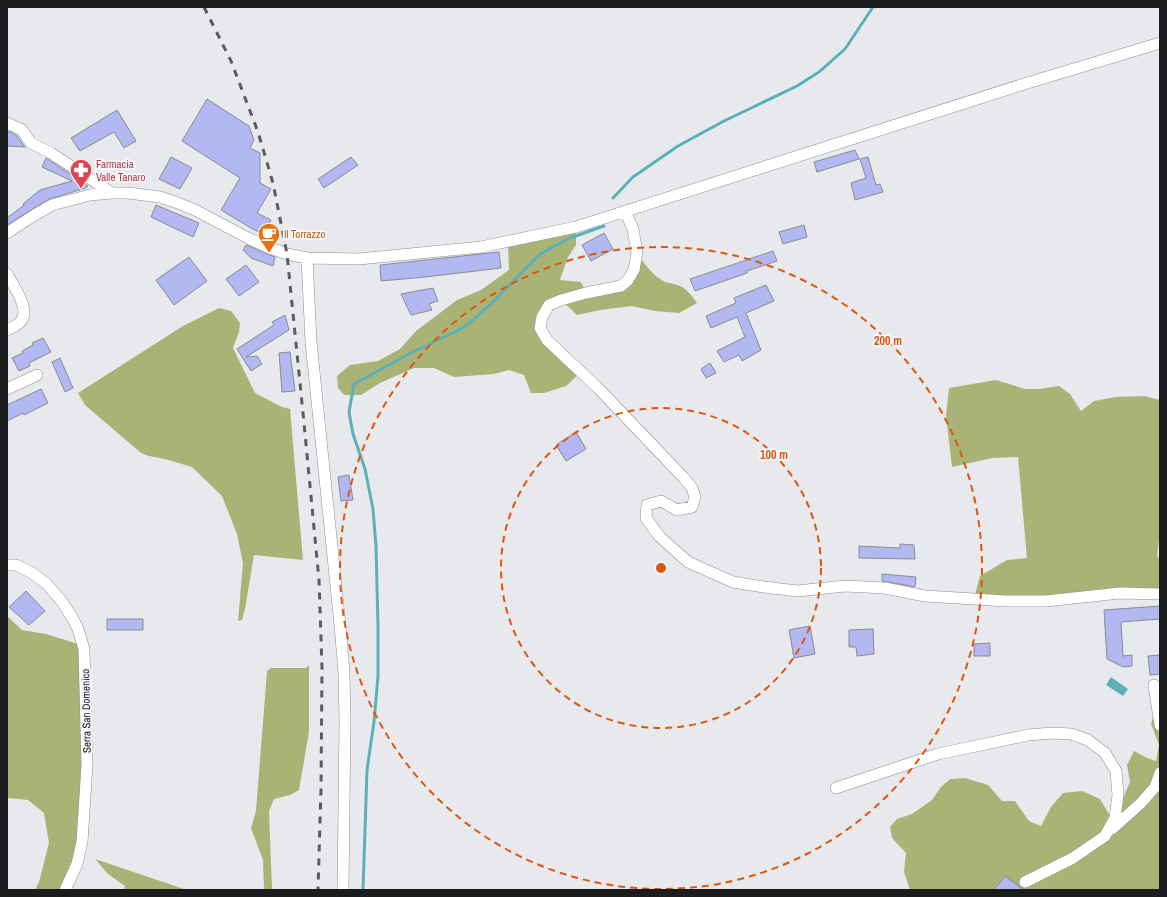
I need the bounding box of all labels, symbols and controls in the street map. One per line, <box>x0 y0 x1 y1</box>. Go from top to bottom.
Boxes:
pharmacy icon: Farmacia Valle Tanaro <box>68 157 94 190</box>
place label: Farmacia Valle Tanaro <box>96 157 146 184</box>
cafe icon: Il Torrazzo <box>256 221 282 254</box>
place label: Il Torrazzo <box>284 227 325 241</box>
text: 200 m <box>874 333 902 349</box>
text: 100 m <box>760 447 788 463</box>
centre of rings <box>654 561 668 575</box>
street label: Serra San Domenico <box>78 669 94 753</box>

